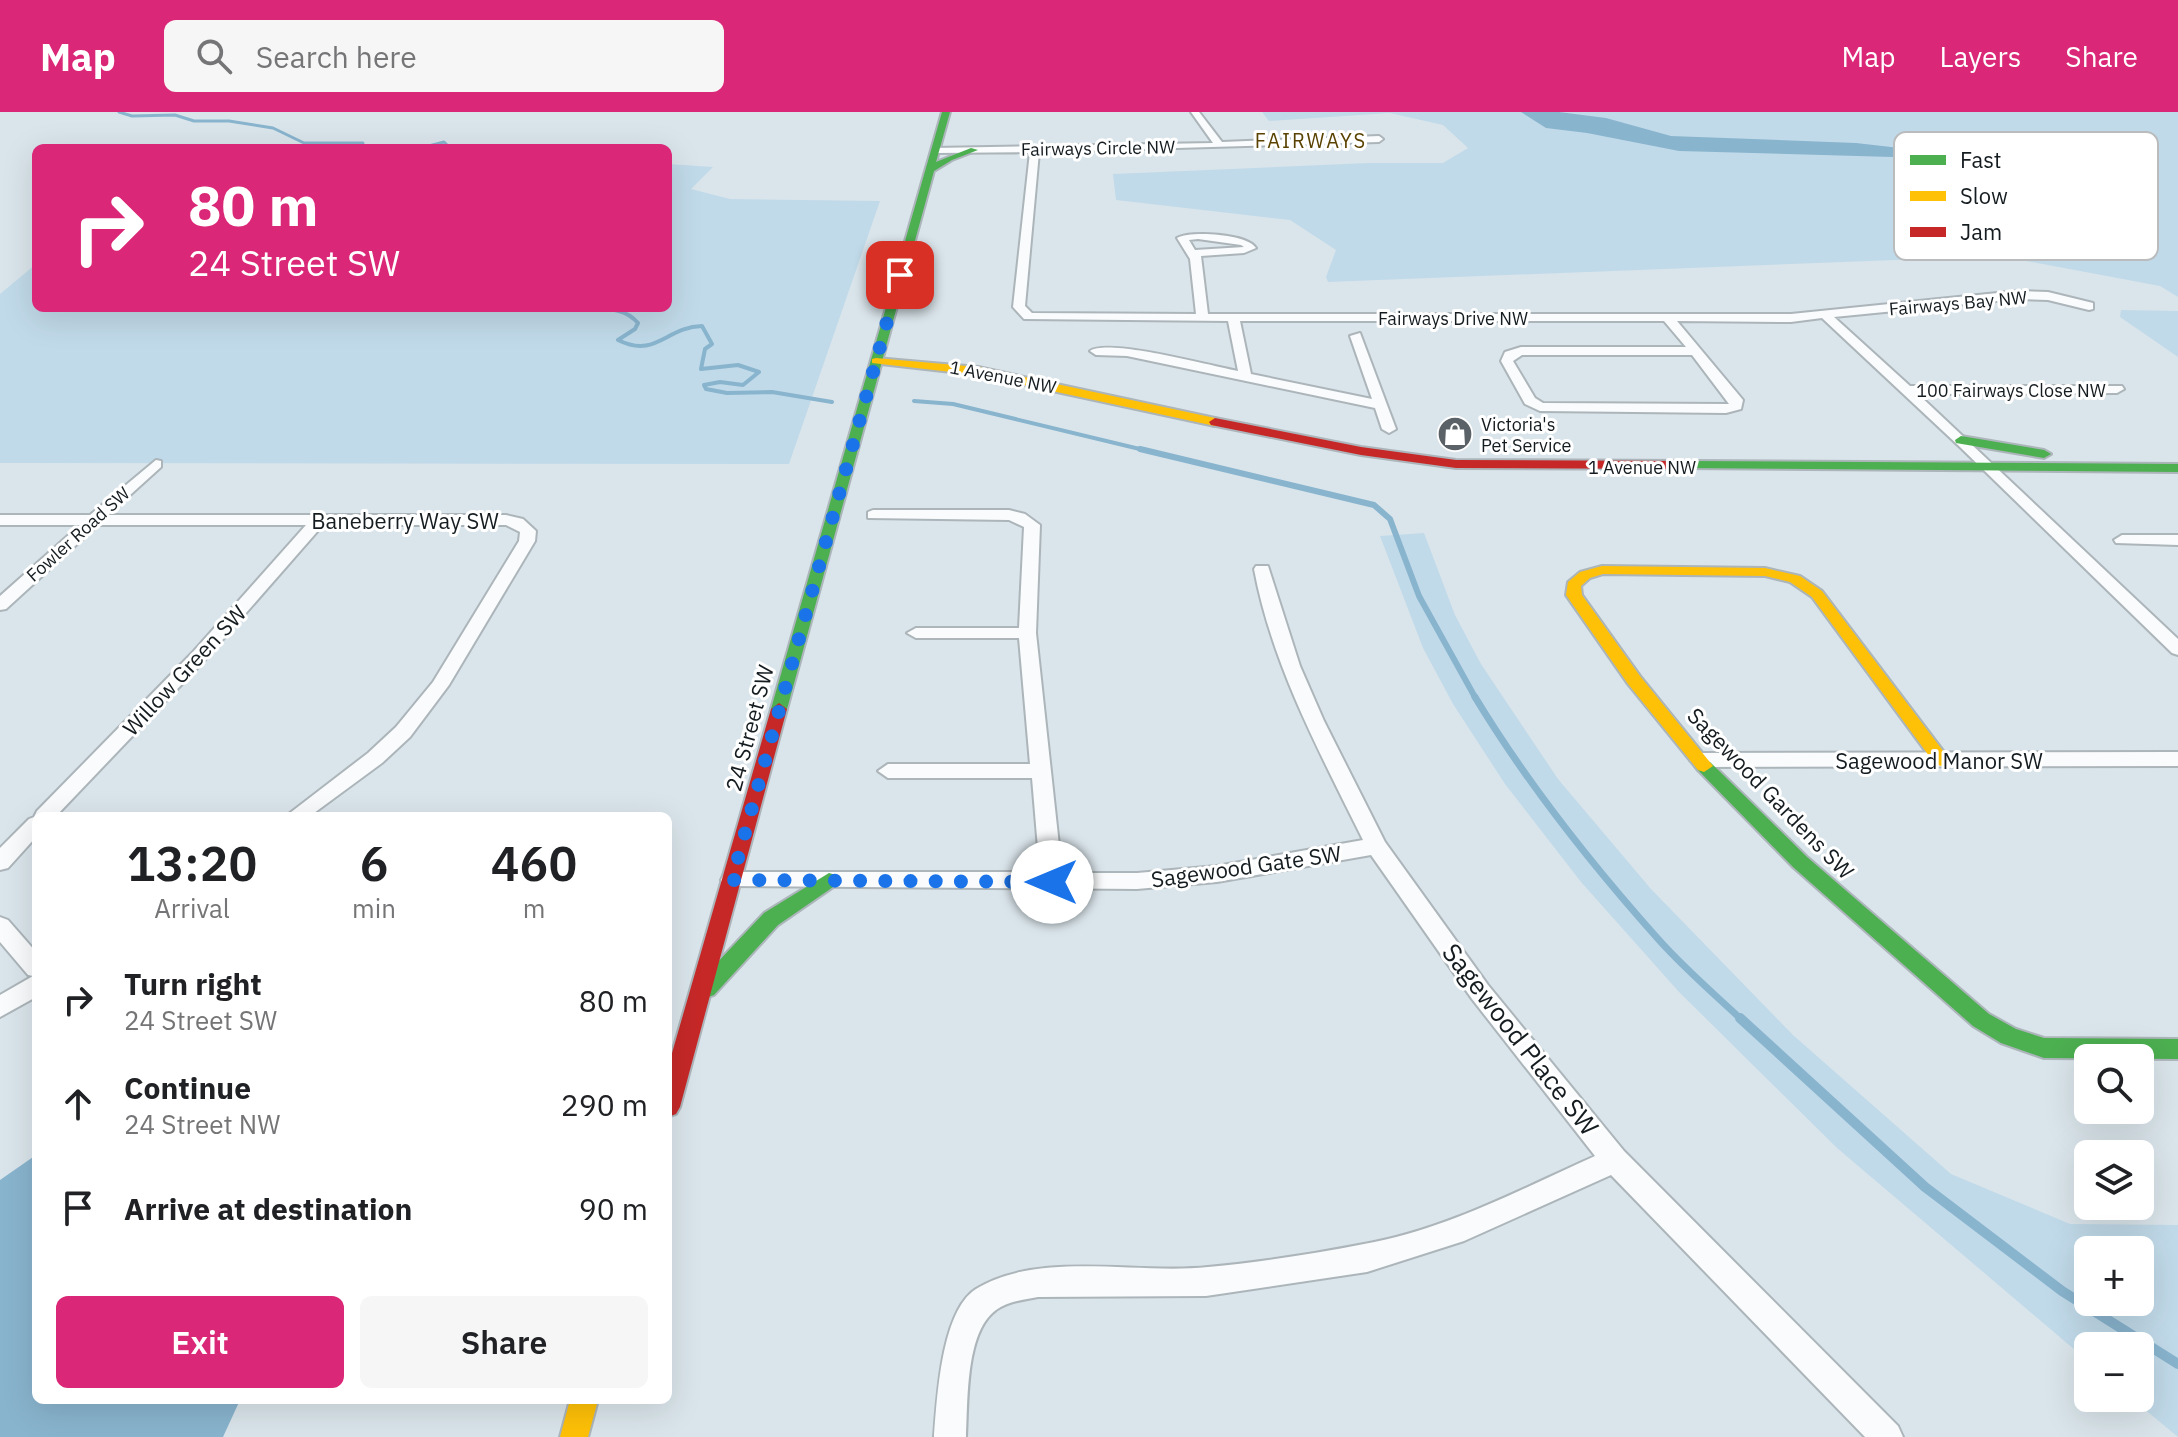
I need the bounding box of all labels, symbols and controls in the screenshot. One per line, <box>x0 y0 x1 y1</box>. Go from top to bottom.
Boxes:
search box <box>164 20 724 92</box>
text: Map <box>40 32 116 81</box>
icon: search <box>192 34 236 78</box>
text: Search here <box>256 37 417 76</box>
text: Map <box>1841 38 1895 75</box>
text: Layers <box>1939 38 2021 75</box>
text: Share <box>2065 38 2138 75</box>
district label: FAIRWAYS <box>1255 127 1367 154</box>
legend <box>1894 132 2158 260</box>
street label: Fairways Circle NW <box>1021 135 1175 161</box>
text: Fast <box>1960 145 2001 174</box>
text: 80 m <box>188 169 318 241</box>
icon: right <box>56 176 160 280</box>
text: Slow <box>1960 181 2008 210</box>
text: Jam <box>1960 217 2002 246</box>
text: 24 Street SW <box>188 239 400 286</box>
pin <box>866 241 934 309</box>
icon: arrive <box>878 253 922 297</box>
street label: Fairways Bay NW <box>1888 286 2028 320</box>
street label: Fairways Drive NW <box>1378 307 1528 330</box>
street label: 1 Avenue NW <box>948 355 1058 399</box>
street label: 100 Fairways Close NW <box>1916 379 2106 402</box>
place label: Victoria's Pet Service <box>1481 413 1571 457</box>
shop icon: Victoria's Pet Service <box>1436 415 1474 453</box>
street label: 1 Avenue NW <box>1588 456 1696 479</box>
street label: Fowler Road SW <box>22 482 134 586</box>
street label: Baneberry Way SW <box>311 506 499 535</box>
street label: Willow Green SW <box>116 598 252 742</box>
street label: 24 Street SW <box>718 661 780 794</box>
street label: Sagewood Gardens SW <box>1681 701 1861 885</box>
street label: Sagewood Manor SW <box>1835 746 2043 775</box>
text: 13:20 <box>127 832 257 894</box>
text: 6 <box>360 832 388 894</box>
text: 460 <box>491 832 577 894</box>
street label: Sagewood Gate SW <box>1149 838 1343 894</box>
position arrow <box>1010 840 1094 924</box>
text: Arrival <box>154 891 230 925</box>
text: min <box>352 891 396 925</box>
text: m <box>523 891 545 925</box>
street label: Sagewood Place SW <box>1435 936 1607 1142</box>
text: Turn right <box>124 964 262 1003</box>
icon: right <box>56 978 100 1022</box>
text: 80 m <box>579 981 648 1020</box>
text: 24 Street SW <box>124 1003 277 1037</box>
map controls <box>2074 1044 2154 1412</box>
button: search <box>2074 1044 2154 1124</box>
text: Continue <box>124 1068 251 1107</box>
icon: ahead <box>56 1082 100 1126</box>
text: 290 m <box>561 1085 648 1124</box>
text: 24 Street NW <box>124 1107 280 1141</box>
button: layers <box>2074 1140 2154 1220</box>
icon: arrive <box>56 1186 100 1230</box>
text: Arrive at destination <box>124 1189 412 1228</box>
text: 90 m <box>579 1189 648 1228</box>
button: + <box>2074 1236 2154 1316</box>
button: Exit <box>56 1296 344 1388</box>
button: Share <box>360 1296 648 1388</box>
button: − <box>2074 1332 2154 1412</box>

